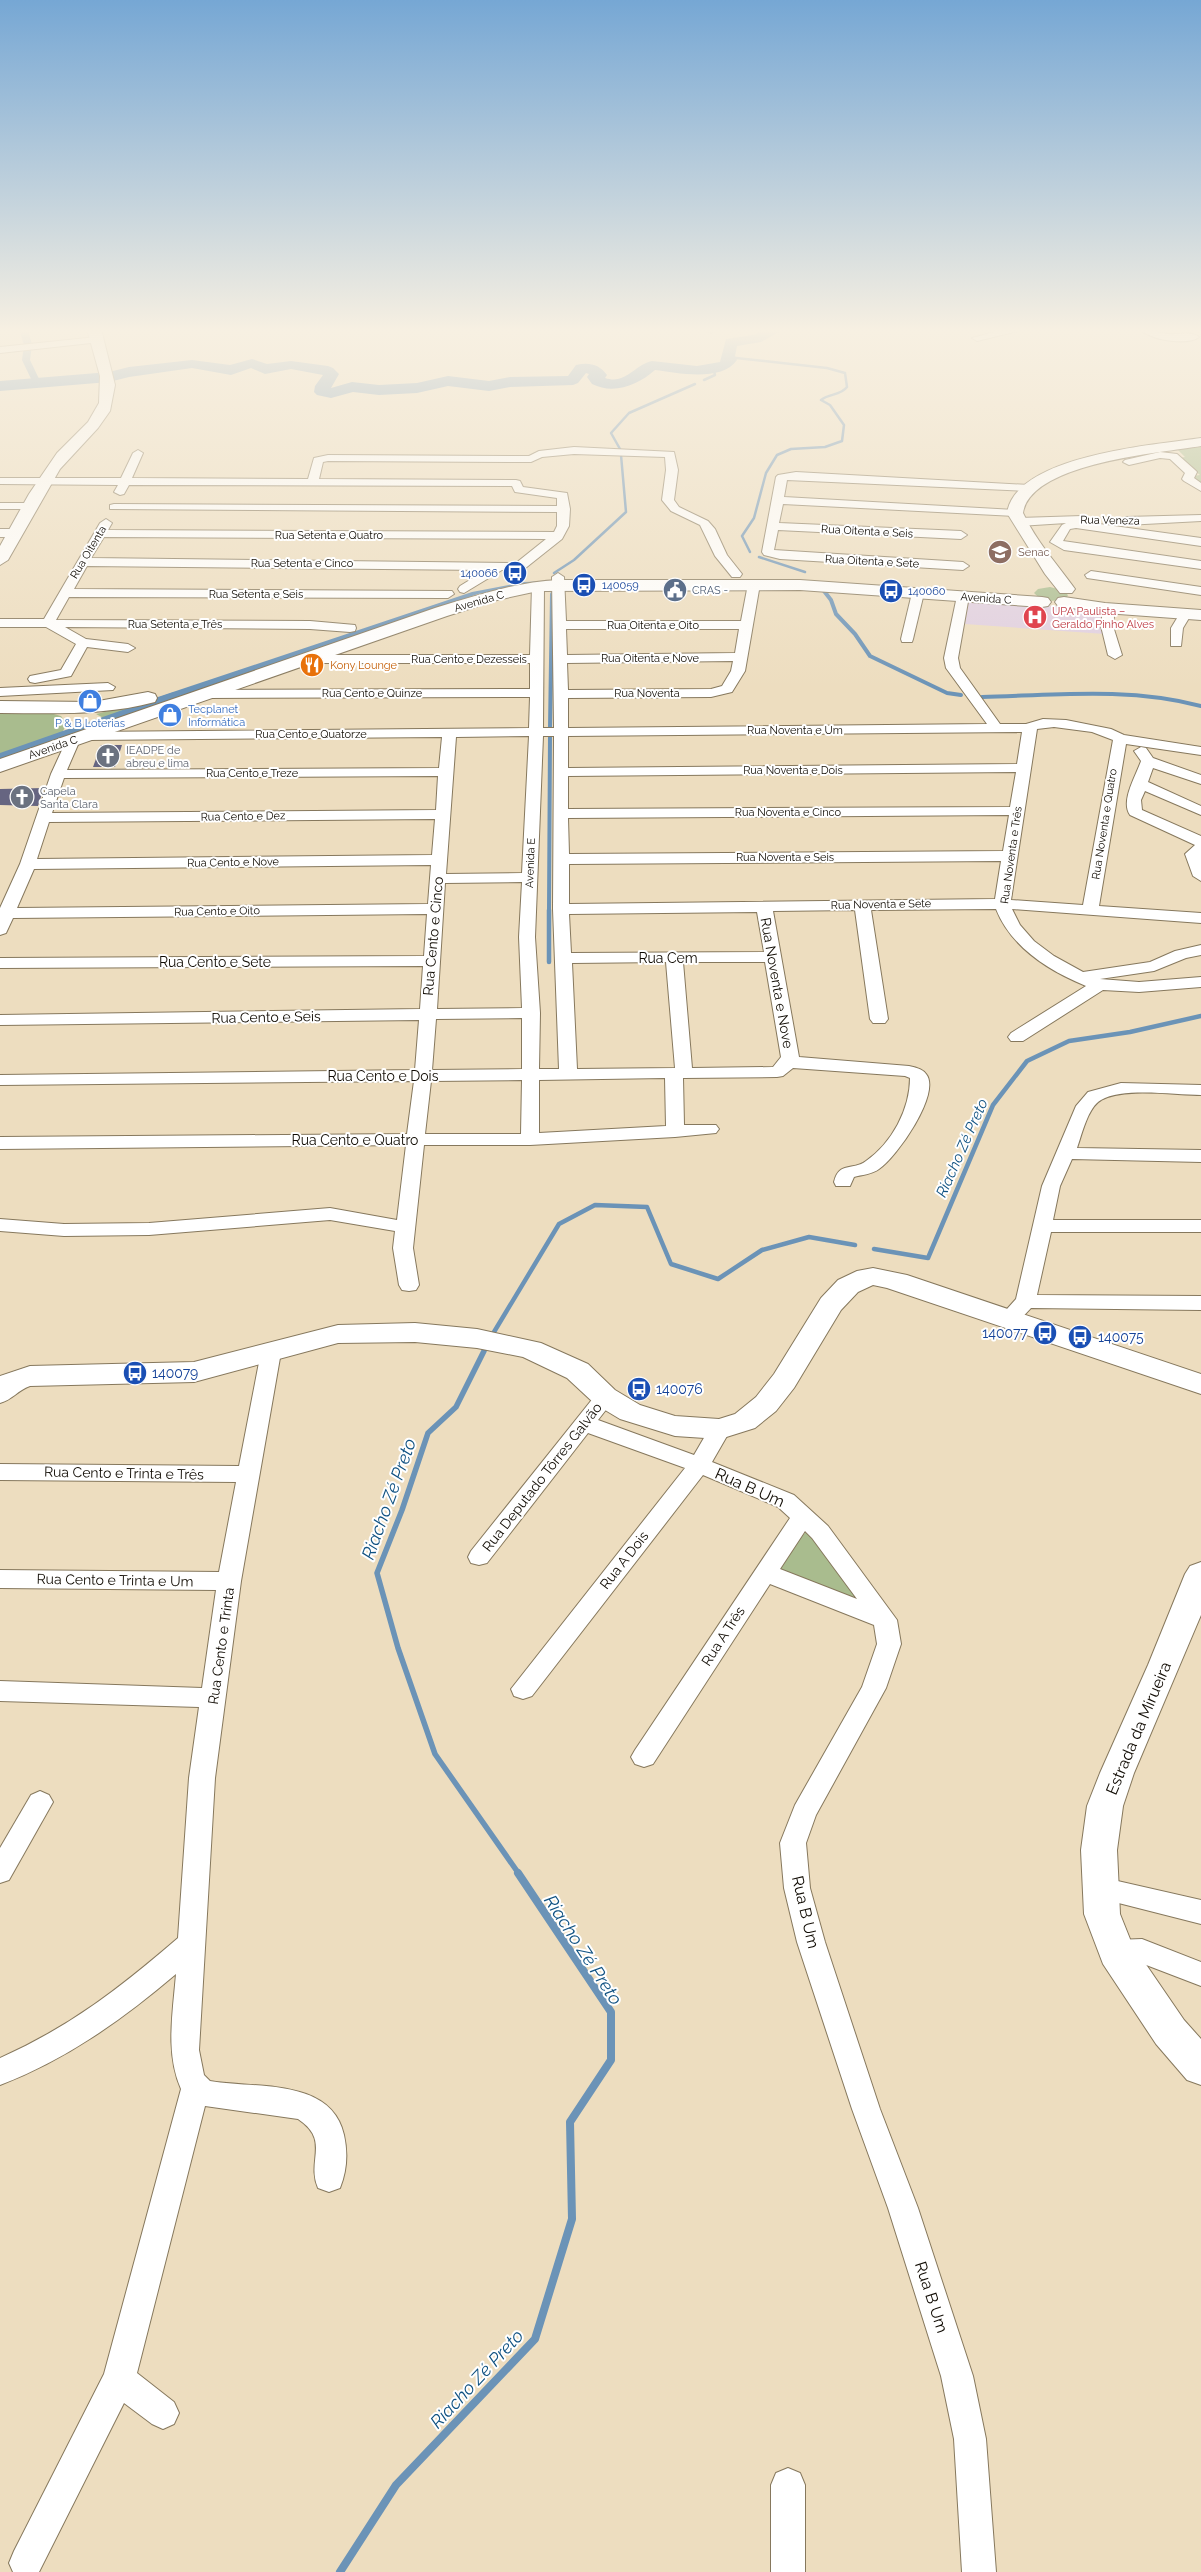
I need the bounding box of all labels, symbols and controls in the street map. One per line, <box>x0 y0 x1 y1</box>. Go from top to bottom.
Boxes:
street label: Rua Veneza <box>1080 513 1140 528</box>
street label: Rua Oitenta e Seis <box>821 523 913 540</box>
street label: Rua Oitenta <box>68 524 109 581</box>
street label: Rua Setenta e Quatro <box>275 529 384 542</box>
school or university icon: Senac <box>987 539 1013 565</box>
place label: Senac <box>1018 546 1050 559</box>
street label: Rua Oitenta e Sete <box>825 553 920 570</box>
street label: Rua Setenta e Cinco <box>251 557 354 570</box>
bus stop icon: 140066 <box>502 560 528 586</box>
place label: 140066 <box>461 567 498 580</box>
bus stop icon: 140059 <box>571 572 597 598</box>
public building icon: CRAS - <box>662 577 688 603</box>
bus stop icon: 140060 <box>878 578 904 604</box>
place label: 140059 <box>602 579 639 592</box>
place label: CRAS - <box>692 584 728 597</box>
place label: 140060 <box>908 585 946 598</box>
street label: Rua Setenta e Seis <box>209 588 303 601</box>
street label: Avenida C <box>453 588 506 615</box>
street label: Avenida C <box>960 590 1012 607</box>
hospital icon: UPA Paulista – Geraldo Pinho Alves <box>1022 604 1048 630</box>
place label: UPA Paulista – Geraldo Pinho Alves <box>1052 605 1154 631</box>
street label: Rua Setenta e Três <box>128 618 222 631</box>
street label: Rua Oitenta e Oito <box>607 619 699 632</box>
restaurant icon: Kony Lounge <box>299 652 325 678</box>
street label: Rua Oitenta e Nove <box>601 652 700 665</box>
street label: Rua Cento e Dezesseis <box>411 653 527 666</box>
place label: Kony Lounge <box>330 659 398 672</box>
street label: Rua Cento e Quinze <box>322 687 423 700</box>
street label: Rua Noventa <box>614 687 680 700</box>
shop icon: P & B Loterias <box>77 688 103 714</box>
shop icon: Tecplanet Informática <box>157 702 183 728</box>
place label: Tecplanet Informática <box>188 703 245 729</box>
place label: P & B Loterias <box>55 717 125 730</box>
street label: Rua Noventa e Um <box>747 724 843 737</box>
street label: Rua Cento e Quatorze <box>255 728 367 741</box>
street label: Avenida C <box>27 733 80 762</box>
church icon: IEADPE de abreu e lima <box>95 743 121 769</box>
place label: IEADPE de abreu e lima <box>126 744 189 770</box>
street label: Rua Noventa e Dois <box>743 764 843 777</box>
street label: Rua Cento e Treze <box>206 767 299 780</box>
street label: Rua Noventa e Quatro <box>1089 767 1120 880</box>
church icon: Capela Santa Clara <box>9 784 35 810</box>
place label: Capela Santa Clara <box>40 785 98 811</box>
street label: Rua Noventa e Cinco <box>735 806 842 819</box>
street label: Rua Noventa e Três <box>998 806 1025 905</box>
street label: Rua Cento e Dez <box>201 809 286 824</box>
street label: Avenida E <box>523 837 538 888</box>
street label: Rua Noventa e Seis <box>736 851 834 864</box>
street label: Rua Cento e Nove <box>187 855 280 870</box>
street label: Rua Cento e Cinco <box>420 876 446 996</box>
street label: Rua Noventa e Sete <box>831 897 932 912</box>
street label: Rua Cento e Oito <box>174 904 260 919</box>
street label: Rua Noventa e Nove <box>758 916 796 1050</box>
street label: Rua Cem <box>638 950 698 966</box>
street label: Rua Cento e Sete <box>159 954 271 970</box>
street label: Rua Cento e Seis <box>211 1008 321 1026</box>
street label: Rua Cento e Dois <box>328 1068 439 1084</box>
water label: Riacho Zé Preto <box>932 1096 992 1200</box>
street label: Rua Cento e Quatro <box>292 1132 418 1148</box>
bus stop icon: 140077 <box>1032 1320 1058 1346</box>
bus stop icon: 140075 <box>1067 1324 1093 1350</box>
place label: 140077 <box>982 1325 1029 1341</box>
place label: 140075 <box>1098 1329 1144 1345</box>
bus stop icon: 140079 <box>122 1360 148 1386</box>
place label: 140079 <box>152 1365 198 1381</box>
bus stop icon: 140076 <box>626 1376 652 1402</box>
place label: 140076 <box>656 1381 703 1397</box>
street label: Rua Deputado Tôrres Galvão <box>479 1400 605 1554</box>
water label: Riacho Zé Preto <box>357 1436 420 1562</box>
street label: Rua Cento e Trinta e Três <box>44 1464 204 1482</box>
street label: Rua B Um <box>712 1464 787 1511</box>
street label: Rua A Dois <box>596 1528 652 1592</box>
street label: Rua Cento e Trinta e Um <box>37 1571 193 1589</box>
street label: Rua Cento e Trinta <box>205 1586 237 1706</box>
street label: Rua A Três <box>698 1603 748 1669</box>
street label: Estrada da Mirueira <box>1102 1659 1175 1797</box>
street label: Rua B Um <box>788 1874 823 1950</box>
water label: Riacho Zé Preto <box>540 1891 627 2009</box>
street label: Rua B Um <box>911 2259 952 2335</box>
water label: Riacho Zé Preto <box>426 2325 528 2432</box>

